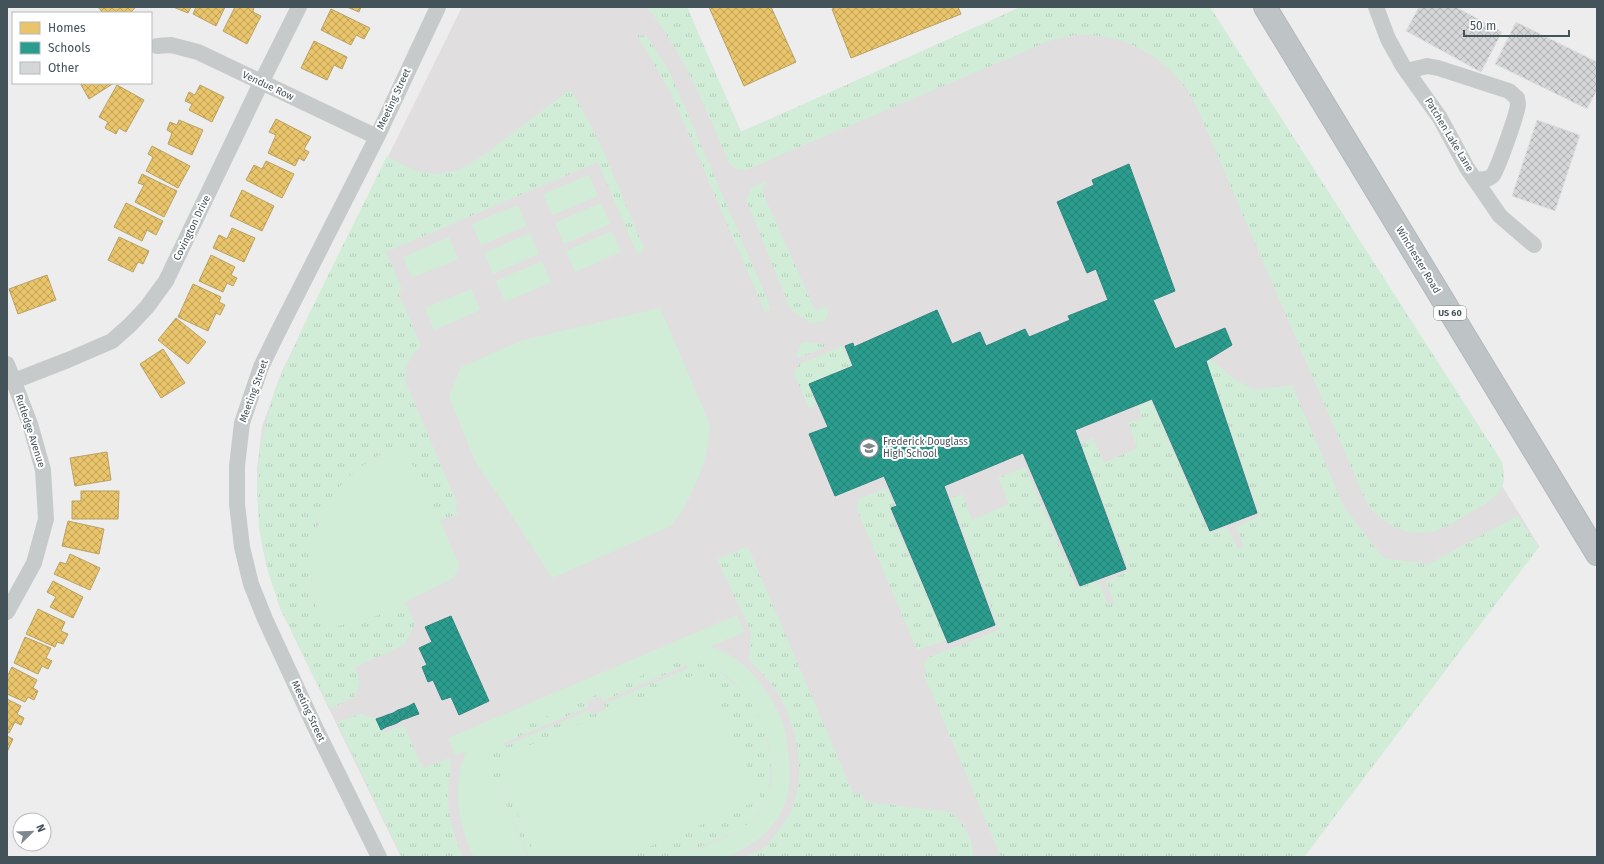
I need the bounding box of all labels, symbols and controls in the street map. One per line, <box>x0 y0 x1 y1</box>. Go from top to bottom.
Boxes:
legend <box>12 12 152 84</box>
scale bar <box>1464 12 1569 38</box>
text: 50 m <box>1470 19 1496 33</box>
text: Homes <box>48 21 86 35</box>
text: Schools <box>48 41 91 55</box>
text: Other <box>48 61 79 75</box>
street label: Meeting Street <box>375 66 414 131</box>
street label: Vendue Row <box>240 69 296 103</box>
street label: Patchen Lake Lane <box>1422 96 1476 174</box>
street label: Covington Drive <box>171 193 213 263</box>
street label: Winchester Road <box>1393 224 1443 296</box>
road number: US 60 <box>1434 306 1466 320</box>
street label: Meeting Street <box>237 358 271 424</box>
street label: Rutledge Avenue <box>13 393 47 469</box>
place label: Frederick Douglass High School <box>883 436 968 460</box>
school or university icon: Frederick Douglass High School <box>858 437 880 459</box>
street label: Meeting Street <box>289 679 328 744</box>
north arrow <box>12 812 52 852</box>
text: N <box>33 822 48 834</box>

